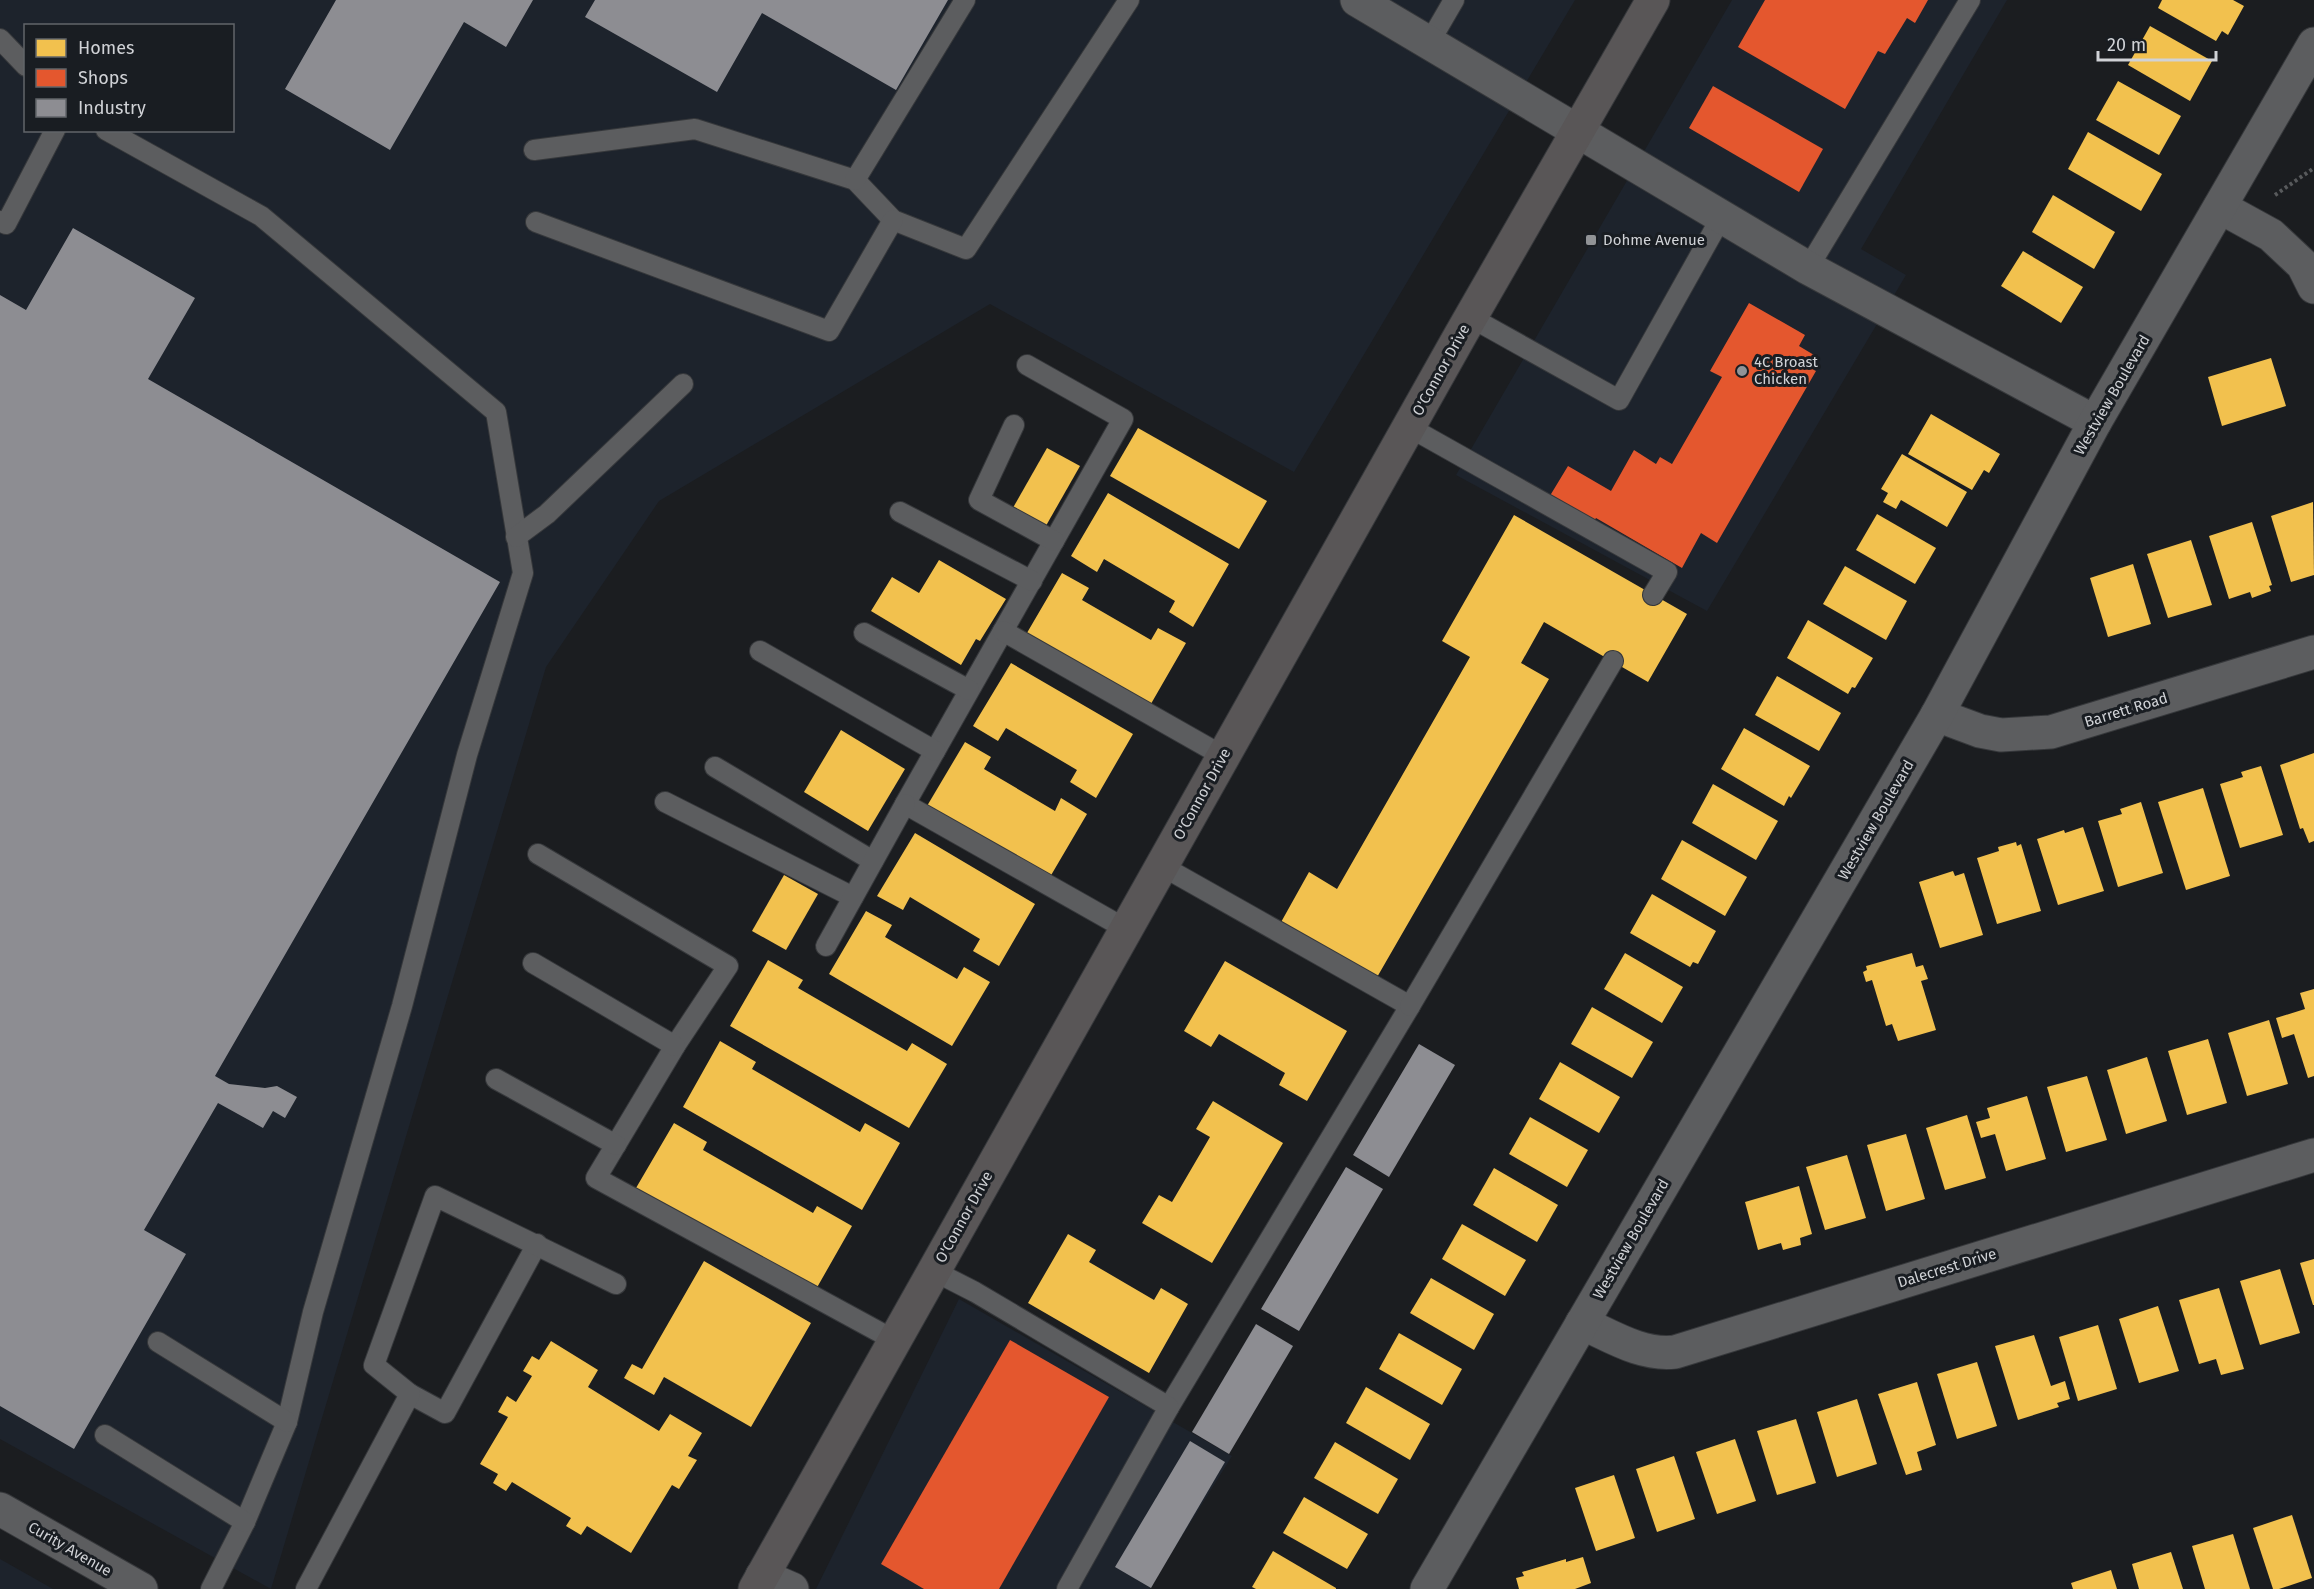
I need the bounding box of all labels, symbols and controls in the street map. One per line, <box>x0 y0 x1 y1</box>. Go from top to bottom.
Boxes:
legend <box>24 24 234 132</box>
scale bar <box>2098 24 2216 62</box>
text: 20 m <box>2107 34 2146 56</box>
text: Homes <box>78 37 134 59</box>
text: Shops <box>78 67 128 89</box>
text: Industry <box>78 97 146 119</box>
place label: Dohme Avenue <box>1603 231 1705 249</box>
marker: Dohme Avenue <box>1584 233 1598 247</box>
street label: O'Connor Drive <box>1408 321 1474 419</box>
street label: Westview Boulevard <box>2070 332 2154 458</box>
place label: 4C Broast Chicken <box>1754 353 1818 388</box>
marker: 4C Broast Chicken <box>1735 364 1749 378</box>
street label: Barrett Road <box>2082 689 2170 731</box>
street label: O'Connor Drive <box>1169 745 1235 843</box>
street label: Westview Boulevard <box>1834 757 1918 883</box>
street label: O'Connor Drive <box>931 1168 997 1266</box>
street label: Westview Boulevard <box>1589 1176 1673 1302</box>
street label: Dalecrest Drive <box>1895 1244 1999 1292</box>
street label: Curity Avenue <box>25 1518 115 1580</box>

